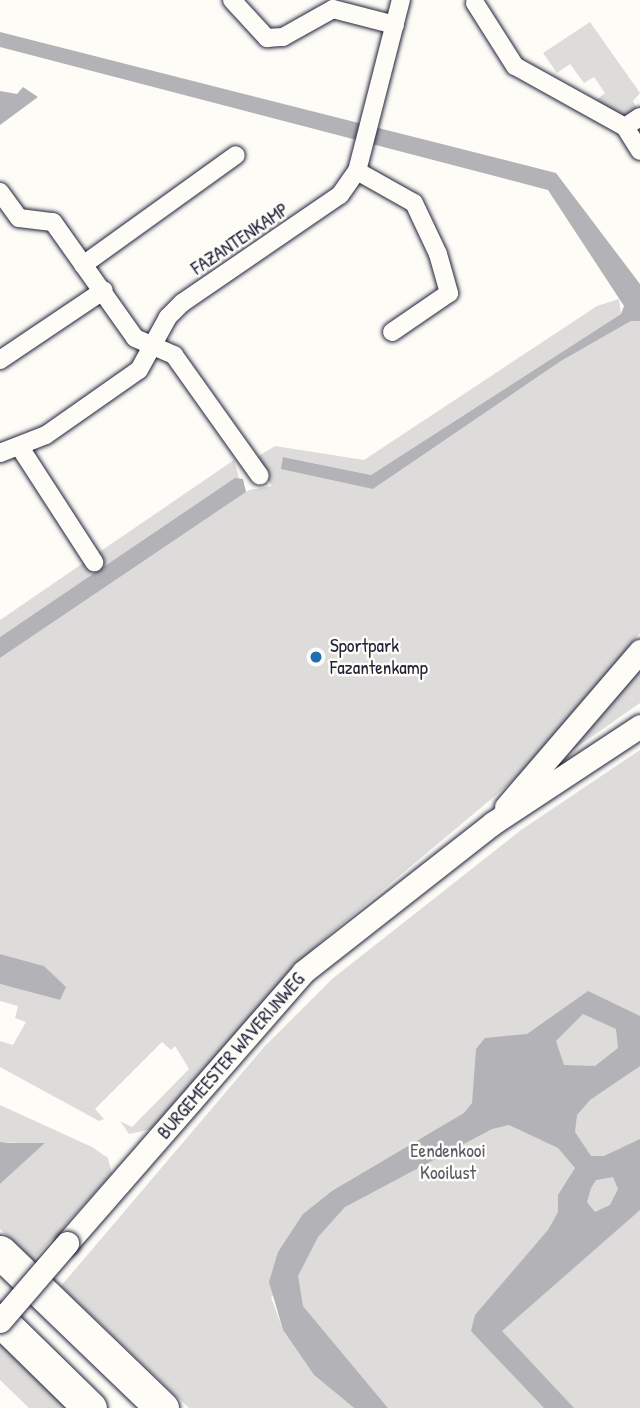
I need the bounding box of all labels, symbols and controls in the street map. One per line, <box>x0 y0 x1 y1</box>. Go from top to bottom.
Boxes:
street label: FAZANTENKAMP <box>187 198 293 280</box>
place label: Sportpark Fazantenkamp <box>330 635 428 679</box>
marker: Sportpark Fazantenkamp <box>308 649 324 665</box>
street label: BURGEMEESTER WAVERIJNWEG <box>153 968 309 1144</box>
park label: Eendenkooi Kooilust <box>410 1140 486 1184</box>

